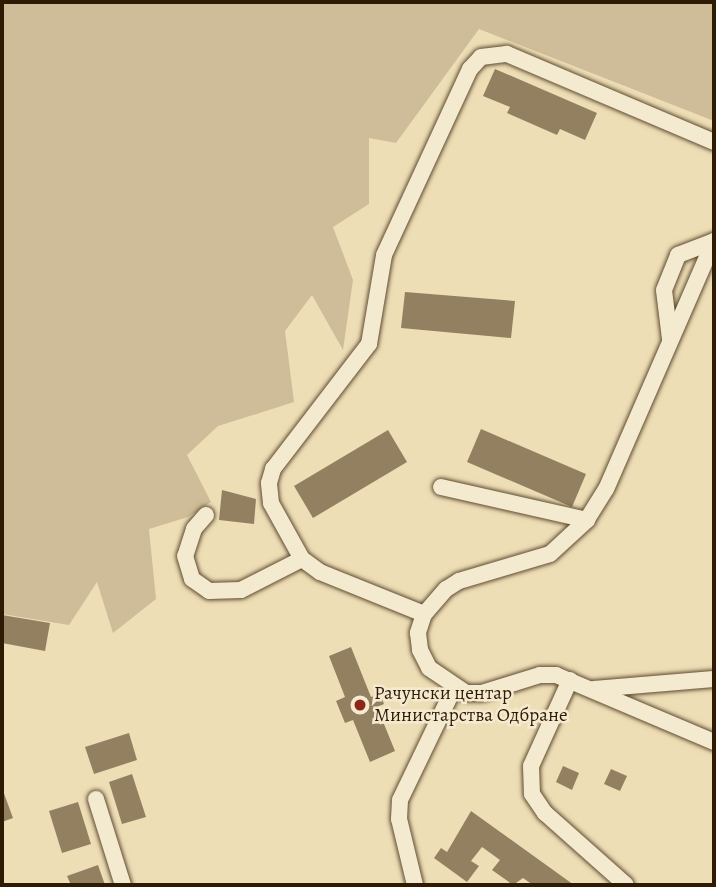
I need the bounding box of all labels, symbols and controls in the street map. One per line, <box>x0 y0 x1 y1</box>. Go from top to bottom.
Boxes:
place label: Рачунски центар Министарства Одбране <box>374 683 568 727</box>
marker: Рачунски центар Министарства Одбране <box>352 697 368 713</box>

